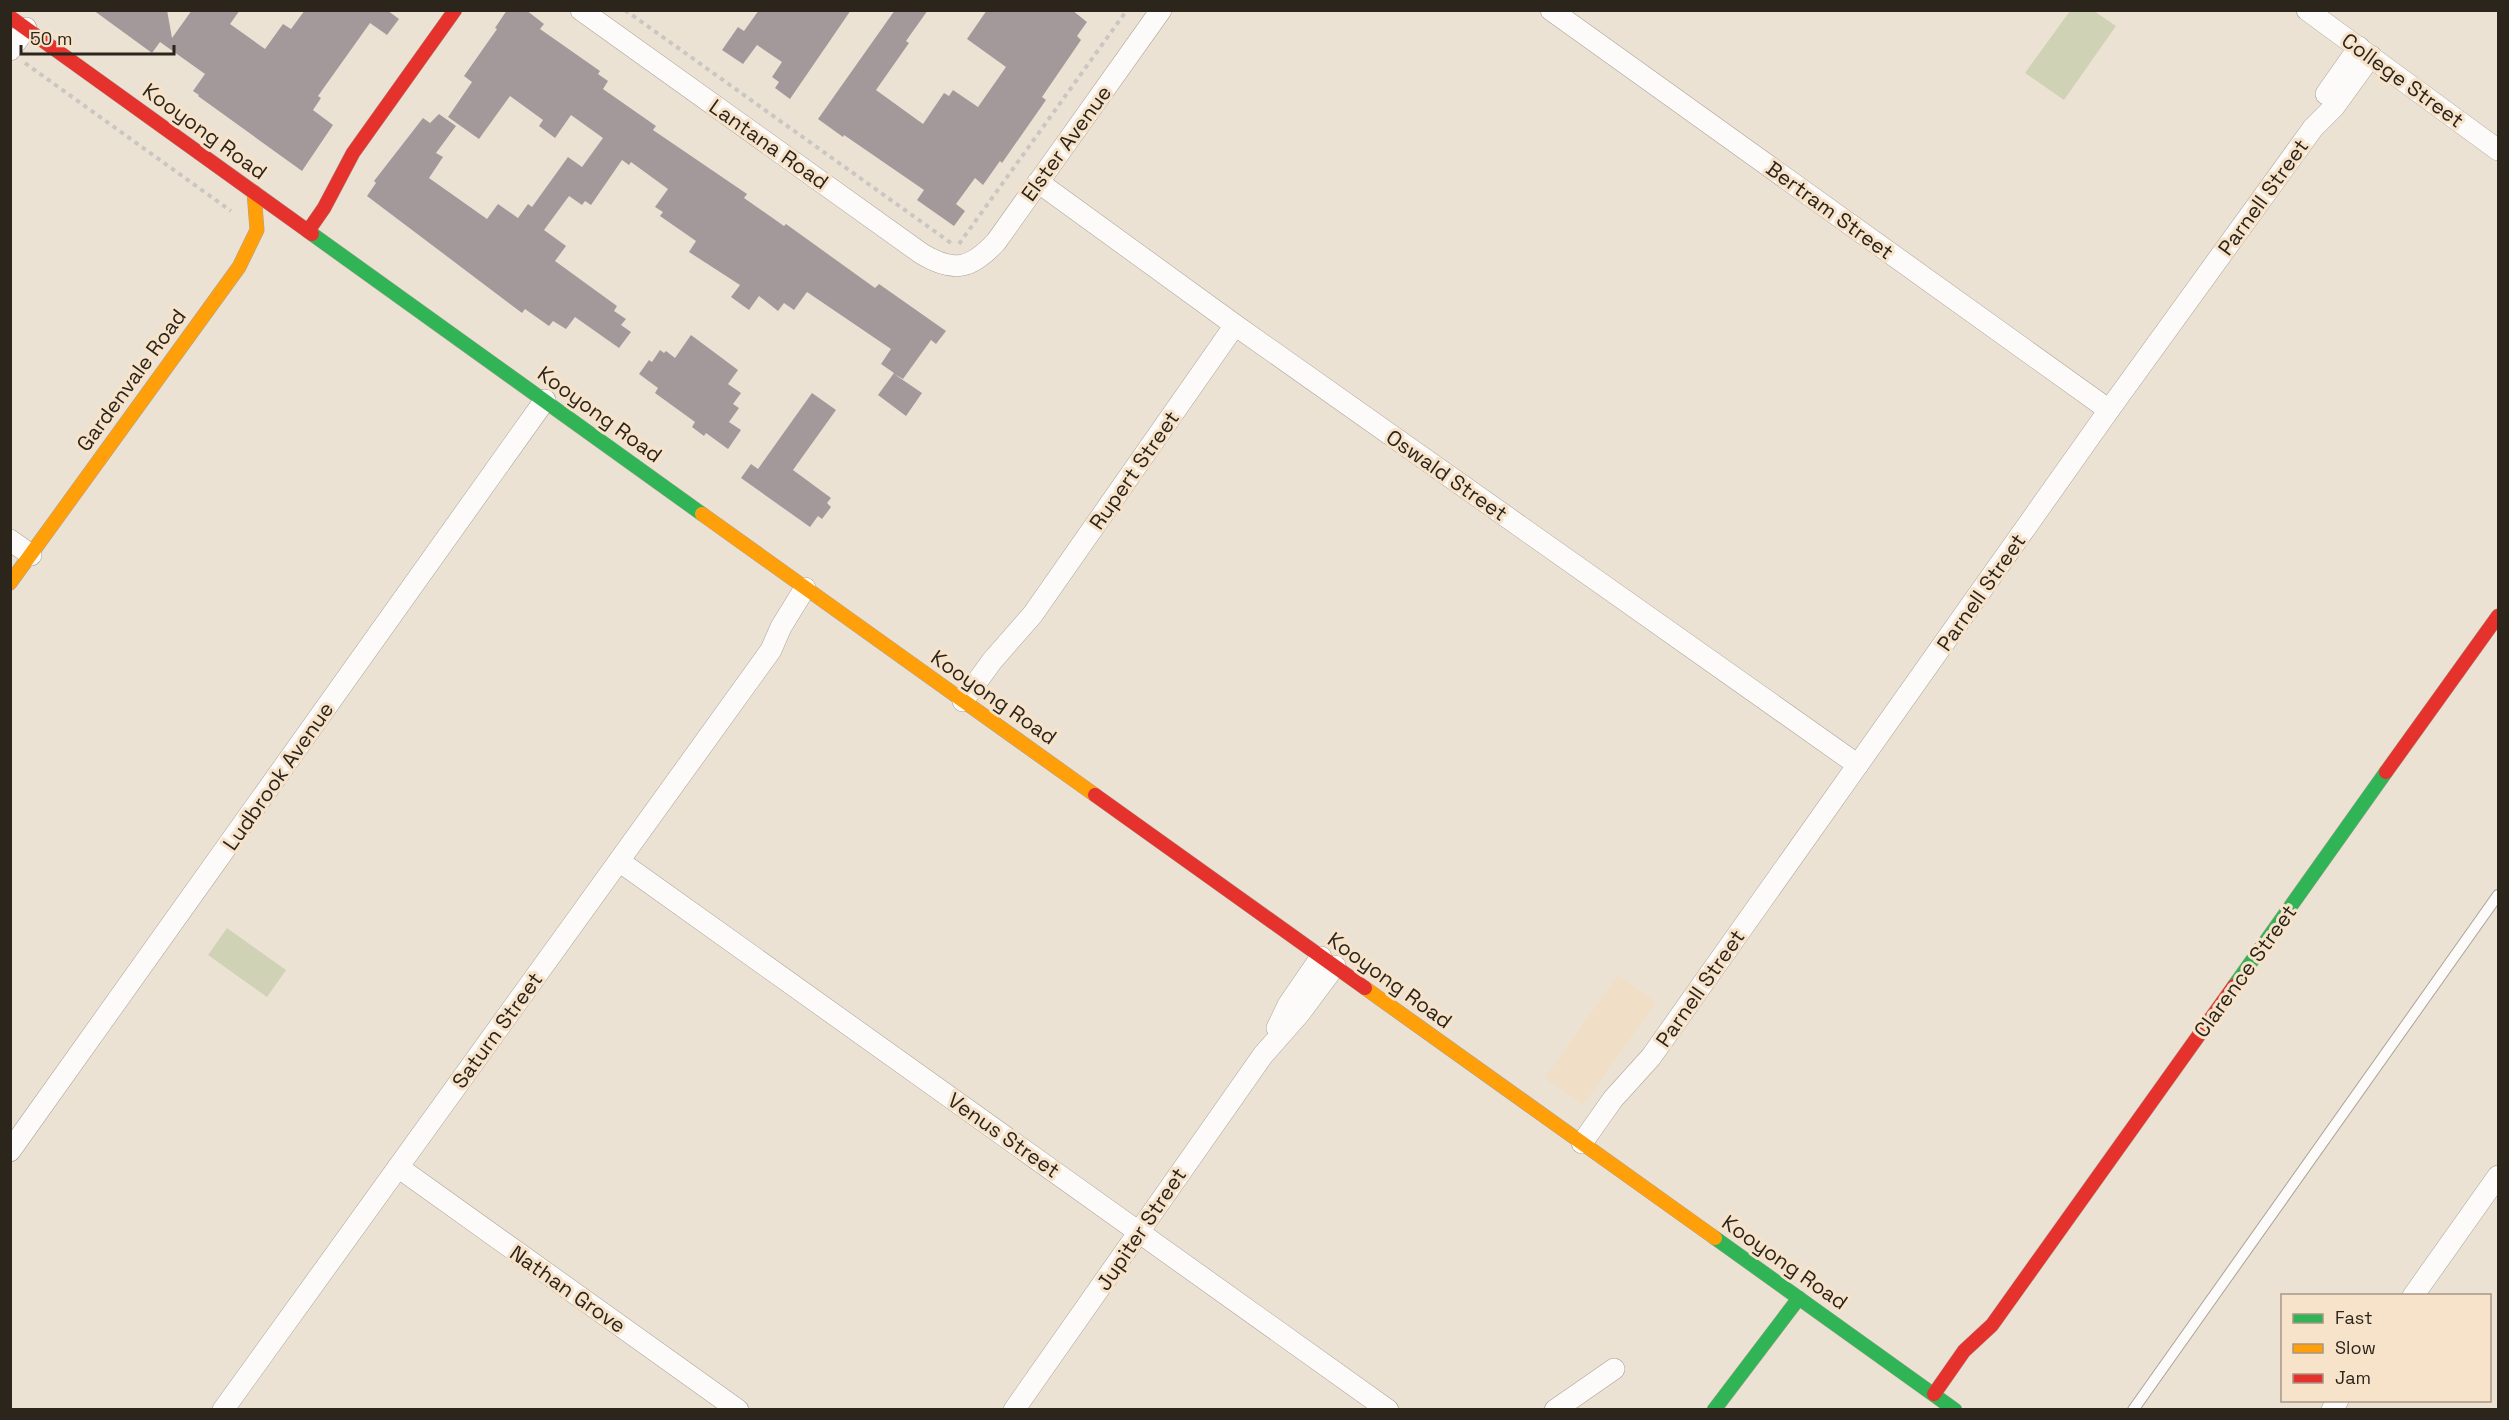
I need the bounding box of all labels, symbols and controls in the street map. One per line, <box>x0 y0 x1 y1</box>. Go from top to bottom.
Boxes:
scale bar <box>21 18 174 56</box>
text: 50 m <box>30 27 72 50</box>
street label: College Street <box>2337 27 2469 133</box>
street label: Kooyong Road <box>137 77 273 185</box>
street label: Elster Avenue <box>1015 80 1117 206</box>
street label: Lantana Road <box>704 93 834 195</box>
street label: Parnell Street <box>2212 133 2314 261</box>
street label: Bertram Street <box>1761 155 1899 265</box>
street label: Gardenvale Road <box>70 303 192 457</box>
street label: Kooyong Road <box>532 360 668 468</box>
street label: Rupert Street <box>1083 405 1185 535</box>
street label: Oswald Street <box>1381 423 1513 527</box>
street label: Parnell Street <box>1930 528 2032 656</box>
street label: Kooyong Road <box>926 644 1062 750</box>
street label: Ludbrook Avenue <box>217 696 339 856</box>
street label: Clarence Street <box>2188 899 2302 1043</box>
street label: Parnell Street <box>1649 924 1751 1052</box>
street label: Kooyong Road <box>1322 926 1458 1034</box>
street label: Saturn Street <box>446 967 548 1093</box>
street label: Venus Street <box>943 1086 1065 1184</box>
street label: Jupiter Street <box>1090 1162 1192 1296</box>
street label: Kooyong Road <box>1717 1209 1853 1315</box>
street label: Nathan Grove <box>505 1239 631 1339</box>
legend <box>2281 1294 2491 1402</box>
text: Fast <box>2335 1306 2372 1329</box>
text: Slow <box>2335 1336 2376 1359</box>
text: Jam <box>2335 1366 2371 1389</box>

